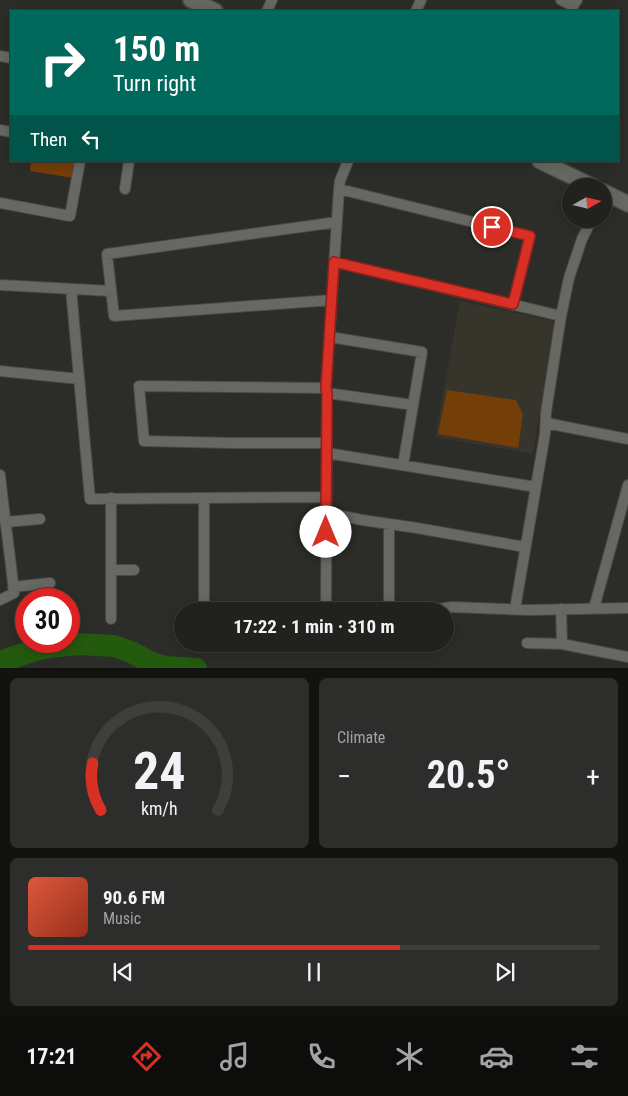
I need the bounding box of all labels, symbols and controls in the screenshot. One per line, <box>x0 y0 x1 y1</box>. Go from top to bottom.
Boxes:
text: 150 m <box>113 29 200 70</box>
icon: right <box>30 30 95 95</box>
text: Turn right <box>113 71 196 96</box>
icon: left <box>77 125 105 153</box>
text: Then <box>30 128 67 151</box>
north arrow <box>562 178 612 228</box>
map controls <box>562 178 612 228</box>
pin <box>471 206 513 248</box>
icon: arrive <box>478 213 506 241</box>
position arrow <box>299 505 351 557</box>
speed limit sign: 30 <box>15 588 80 653</box>
text: 17:22 · 1 min · 310 m <box>233 615 395 638</box>
text: Climate <box>337 728 385 747</box>
text: 24 <box>133 741 186 802</box>
text: 20.5° <box>427 753 510 797</box>
text: − <box>337 760 351 793</box>
text: + <box>586 760 600 793</box>
text: km/h <box>141 798 178 819</box>
text: 90.6 FM <box>103 886 165 909</box>
text: Music <box>103 909 141 928</box>
icon: previous <box>109 958 137 986</box>
icon: pause <box>300 958 328 986</box>
icon: next <box>491 958 519 986</box>
icon: directions <box>129 1039 164 1074</box>
icon: music <box>217 1039 252 1074</box>
icon: phone <box>304 1039 339 1074</box>
icon: climate <box>392 1039 427 1074</box>
icon: car <box>479 1039 514 1074</box>
icon: filters <box>567 1039 602 1074</box>
text: 17:21 <box>26 1044 77 1069</box>

